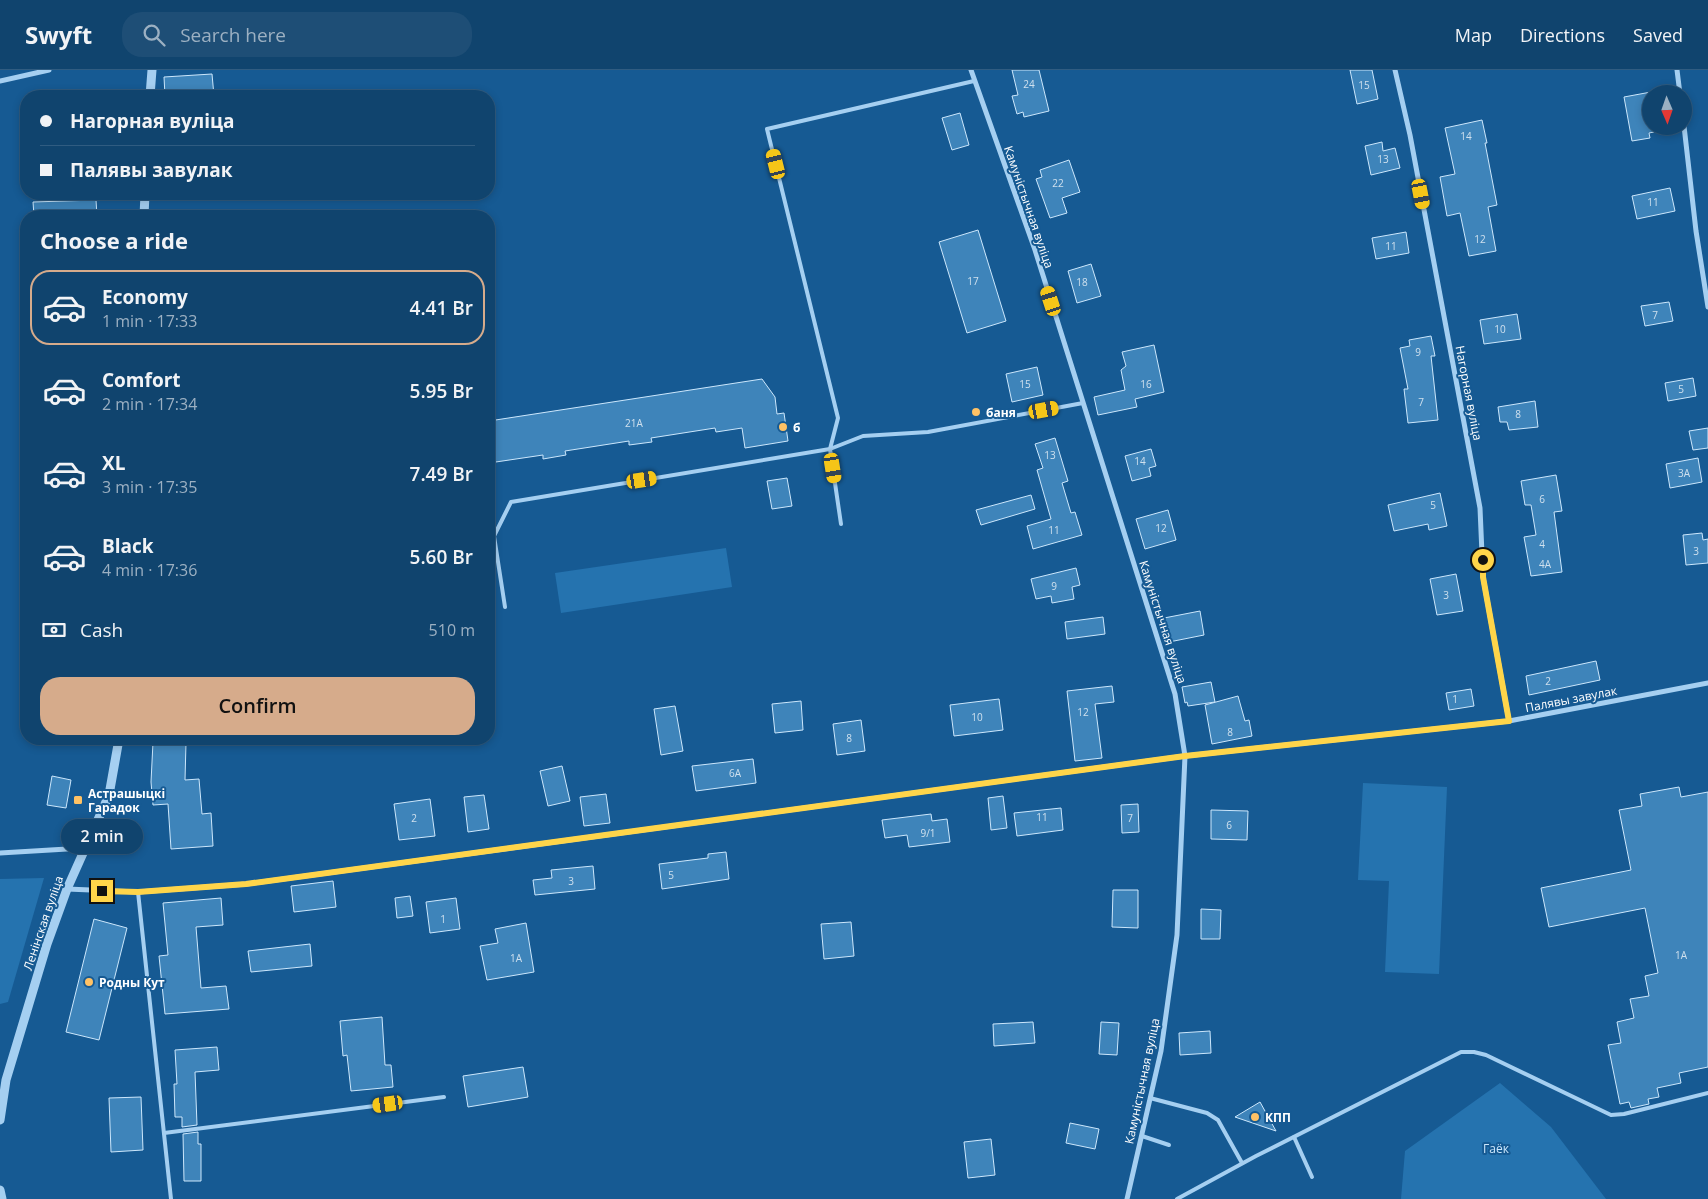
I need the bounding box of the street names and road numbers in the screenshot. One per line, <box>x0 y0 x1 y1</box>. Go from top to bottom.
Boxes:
street label: Камуністычная вуліца <box>1000 144 1058 270</box>
street label: Нагорная вуліца <box>1451 344 1487 442</box>
street label: Камуністычная вуліца <box>1135 558 1191 686</box>
street label: Палявы завулак <box>1524 682 1619 716</box>
street label: Ленінская вуліца <box>19 874 67 972</box>
street label: Камуністычная вуліца <box>1120 1016 1164 1146</box>

